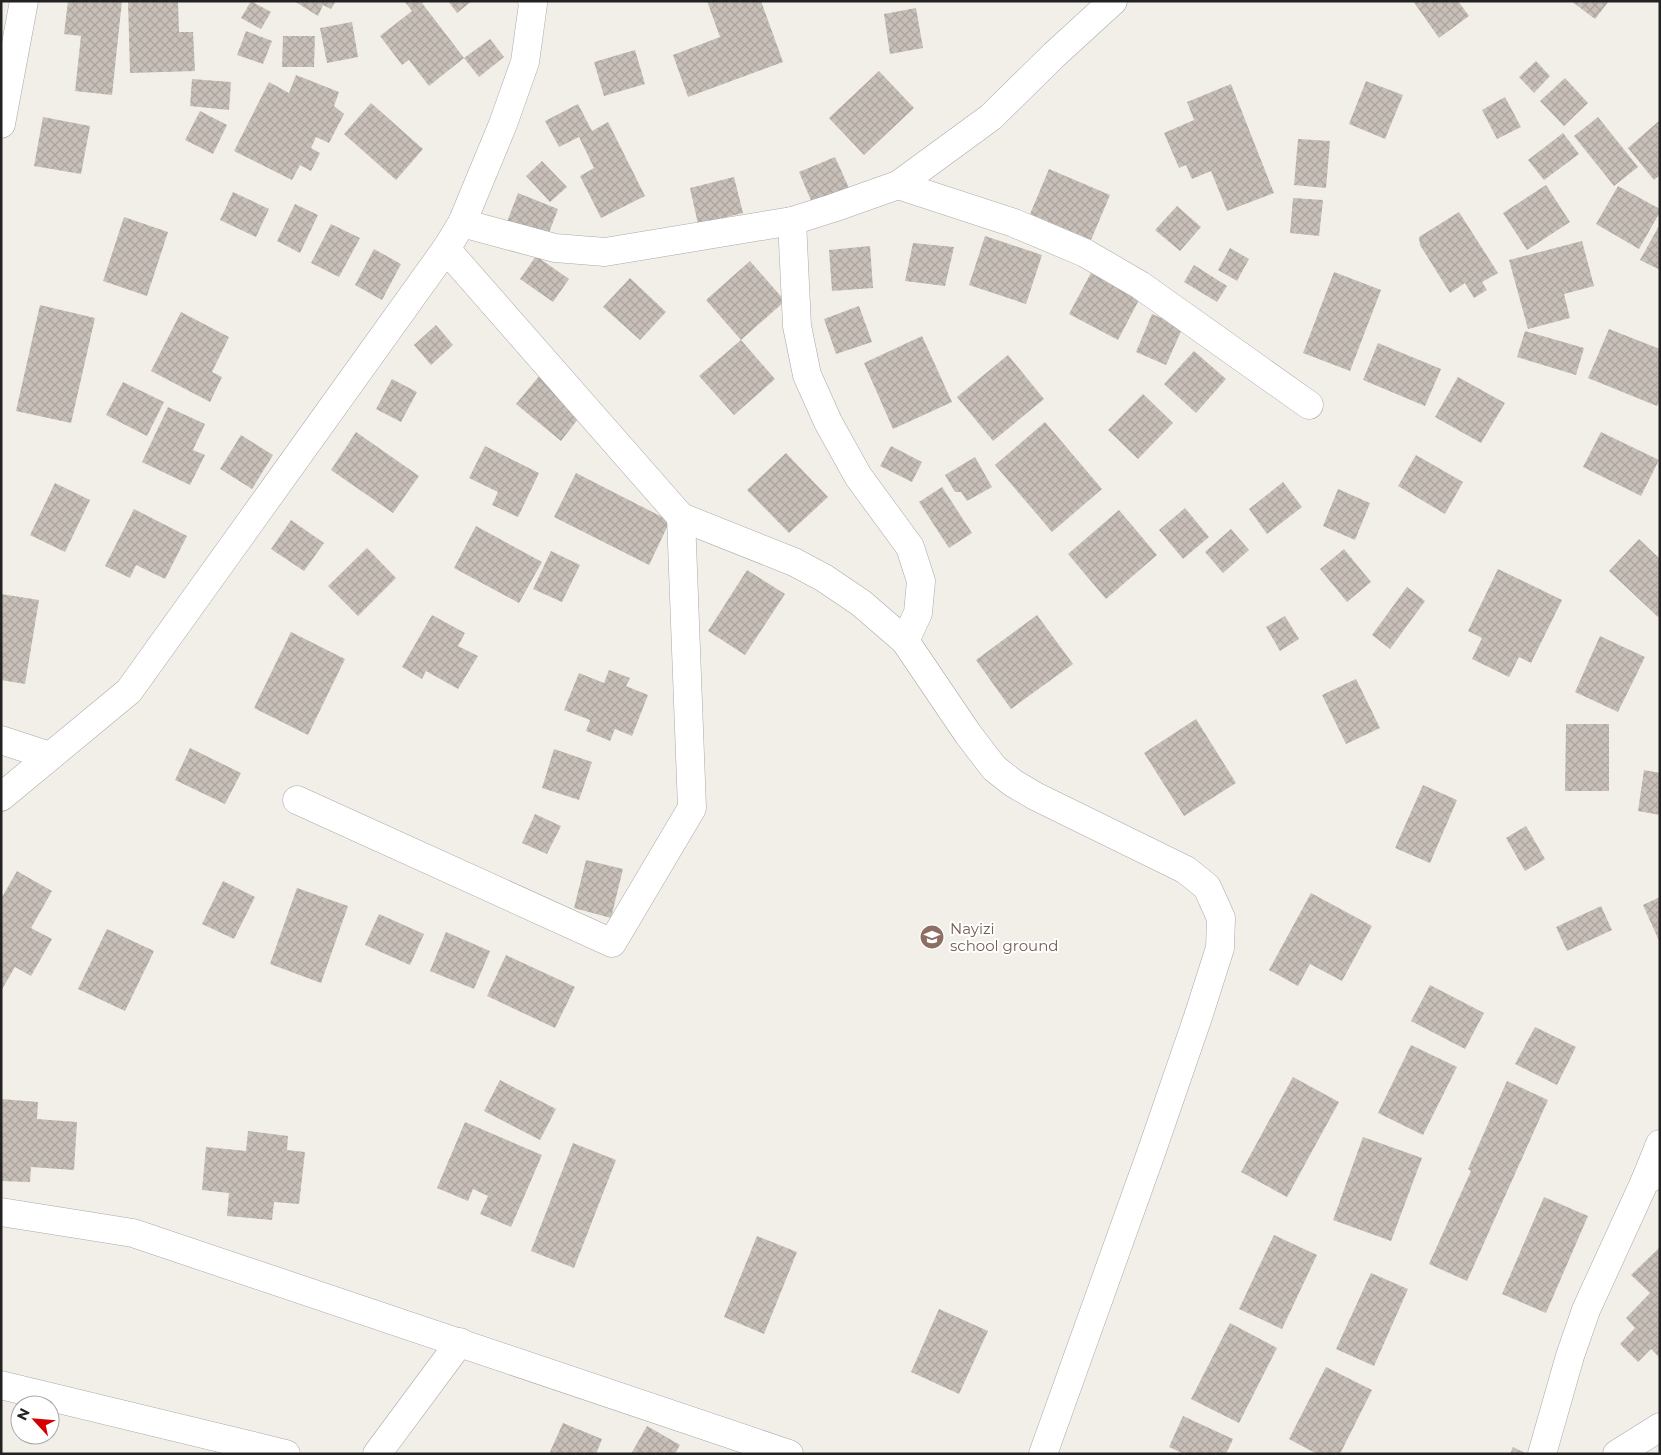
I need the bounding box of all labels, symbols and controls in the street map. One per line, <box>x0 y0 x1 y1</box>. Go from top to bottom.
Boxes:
place label: Nayizi school ground <box>950 919 1058 955</box>
school or university icon: Nayizi school ground <box>919 924 945 950</box>
north arrow <box>10 1395 60 1445</box>
text: N <box>13 1405 34 1423</box>

